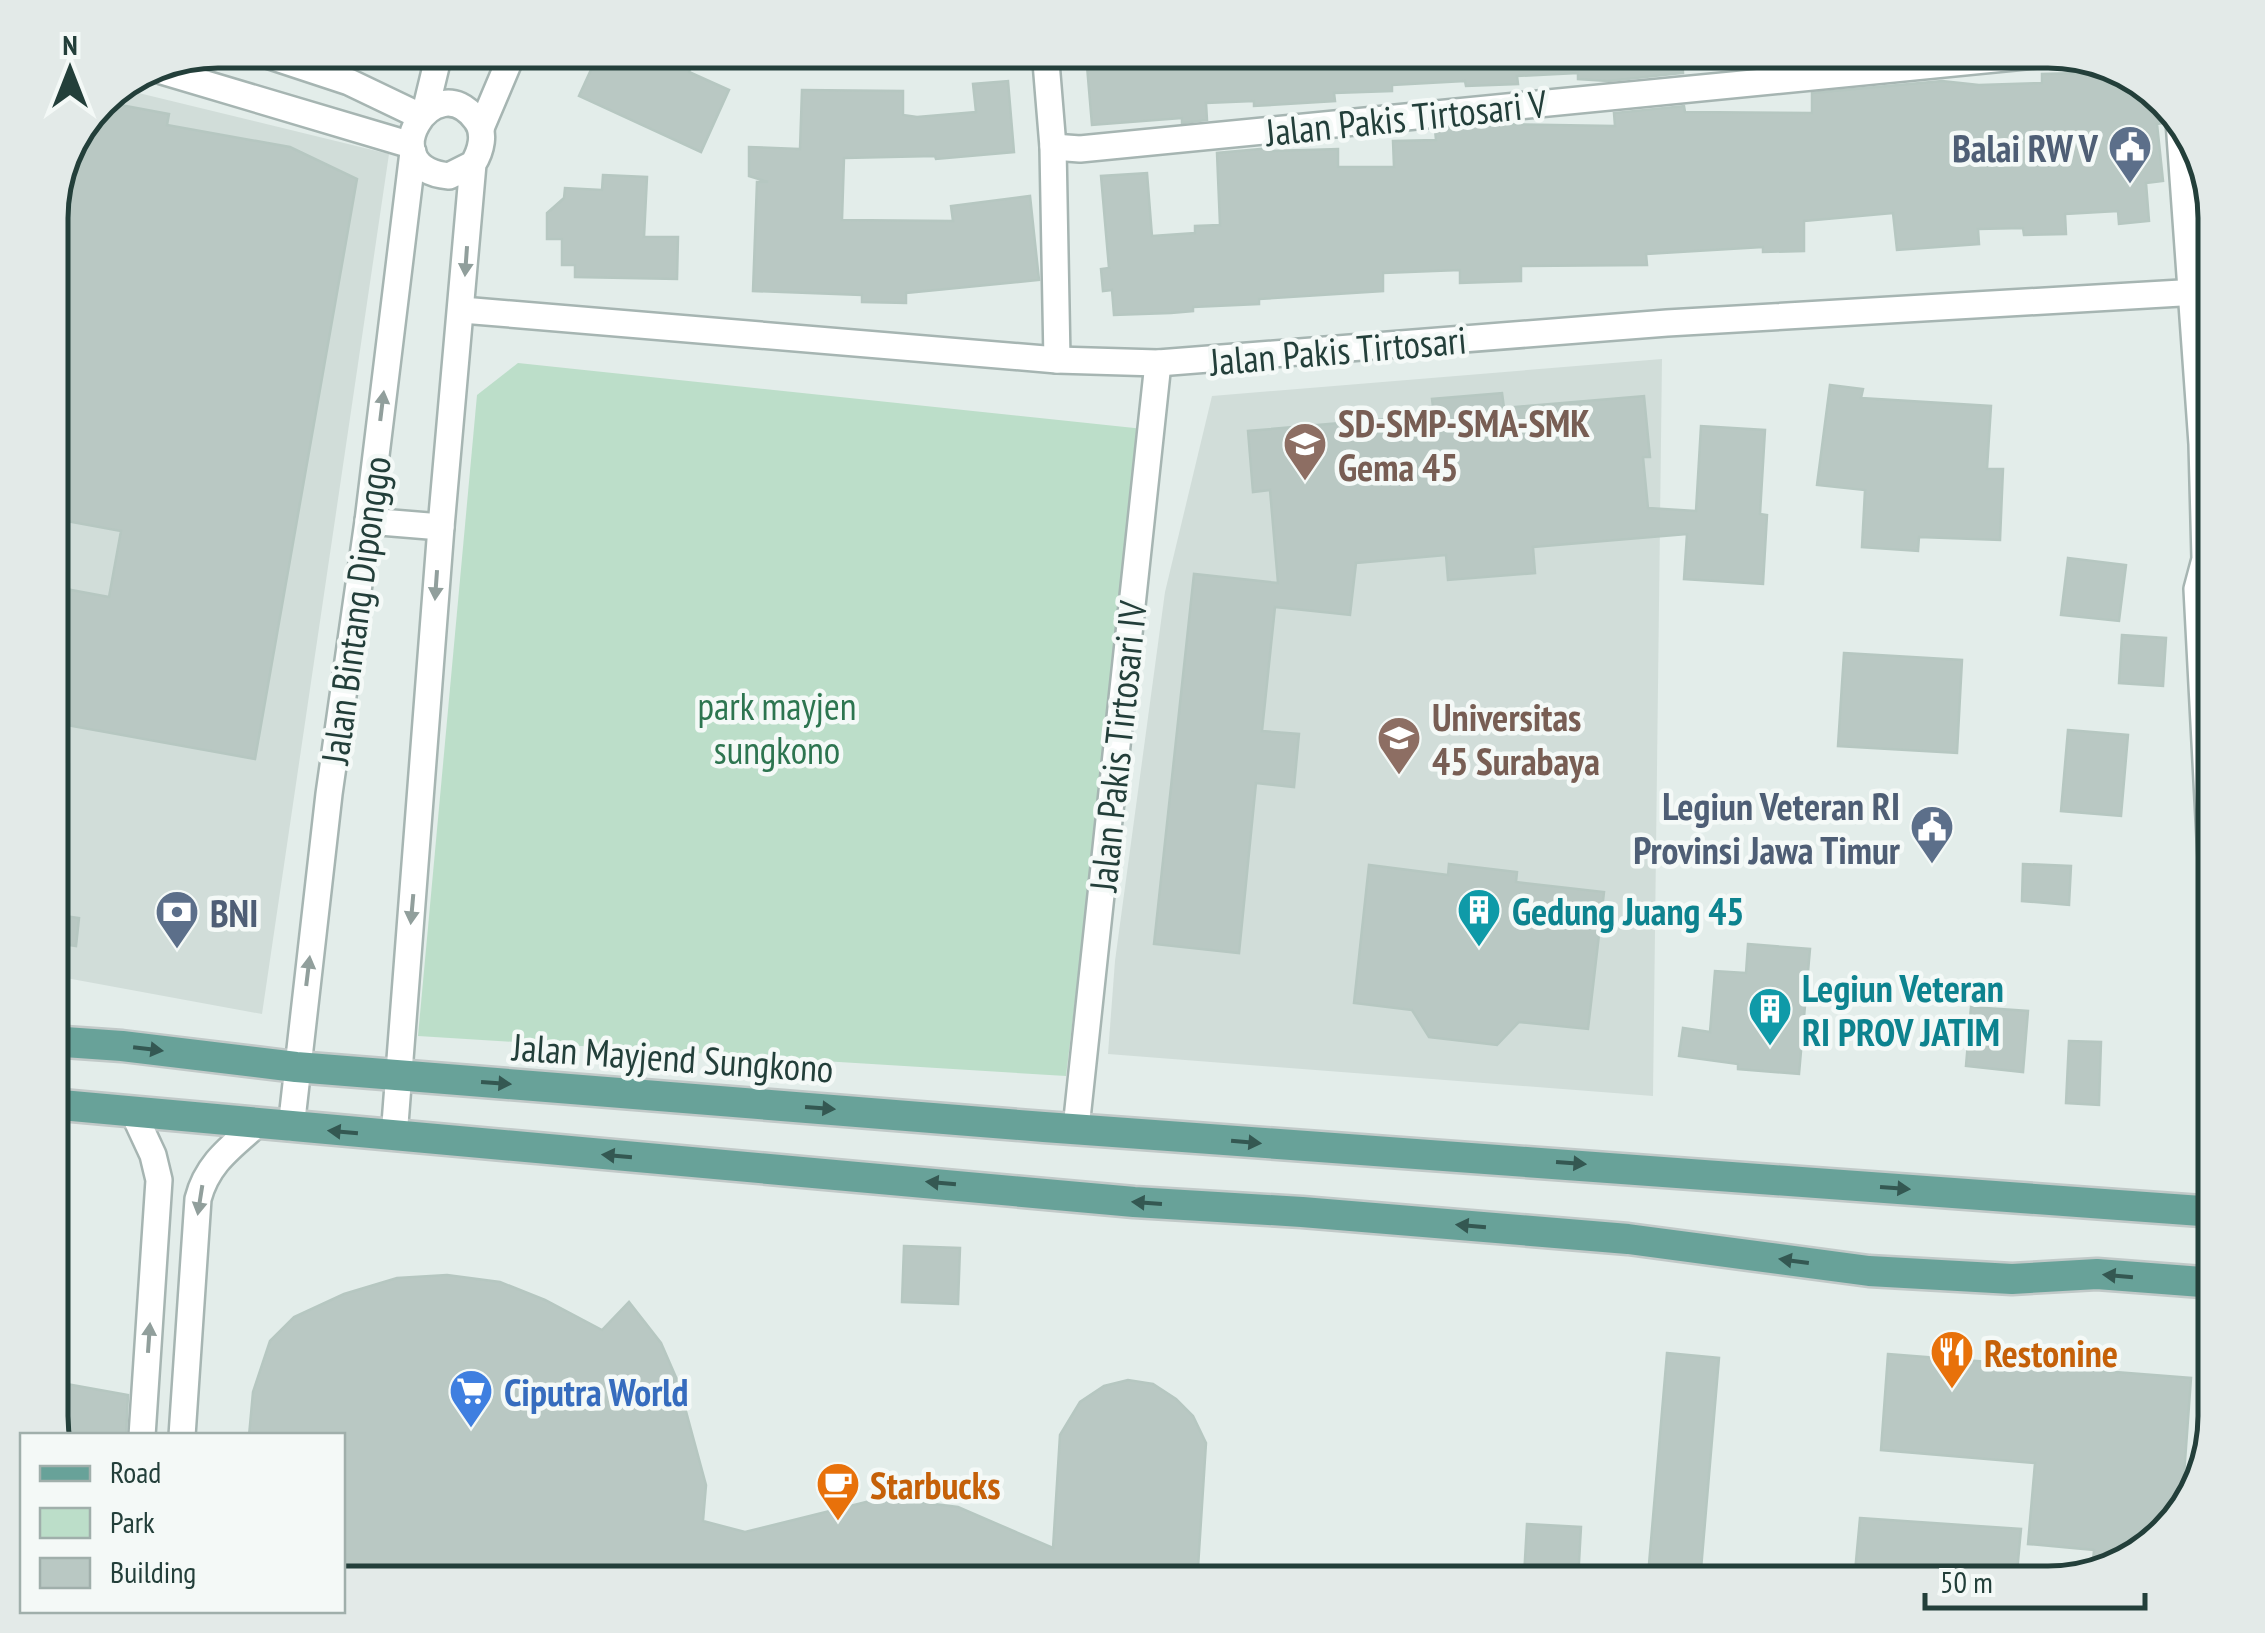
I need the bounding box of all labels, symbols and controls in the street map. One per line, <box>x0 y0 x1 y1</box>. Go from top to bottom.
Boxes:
north arrow <box>20 20 120 120</box>
text: N <box>62 26 78 63</box>
street label: Jalan Pakis Tirtosari V <box>1262 78 1549 156</box>
place label: Balai RW V <box>1952 123 2099 172</box>
public building icon: Balai RW V <box>2107 124 2153 185</box>
one-way arrow <box>457 246 473 277</box>
street label: Jalan Pakis Tirtosari <box>1207 314 1468 386</box>
one-way arrow <box>374 389 390 421</box>
place label: SD-SMP-SMA-SMK Gema 45 <box>1338 398 1590 491</box>
school or university icon: SD-SMP-SMA-SMK Gema 45 <box>1282 421 1328 482</box>
street label: Jalan Bintang Diponggo <box>309 453 401 768</box>
one-way arrow <box>428 569 444 601</box>
street label: Jalan Pakis Tirtosari IV <box>1077 598 1157 895</box>
park label: park mayjen sungkono <box>698 681 856 774</box>
place label: Universitas 45 Surabaya <box>1432 692 1600 785</box>
school or university icon: Universitas 45 Surabaya <box>1376 715 1422 776</box>
place label: Legiun Veteran RI Provinsi Jawa Timur <box>1633 781 1901 874</box>
public building icon: Legiun Veteran RI Provinsi Jawa Timur <box>1909 804 1955 865</box>
place label: Gedung Juang 45 <box>1512 886 1745 935</box>
building icon: Gedung Juang 45 <box>1456 887 1502 948</box>
place label: BNI <box>210 888 258 937</box>
bank icon: BNI <box>154 889 200 950</box>
one-way arrow <box>404 893 420 925</box>
one-way arrow <box>300 954 316 986</box>
place label: Legiun Veteran RI PROV JATIM <box>1802 963 2004 1056</box>
building icon: Legiun Veteran RI PROV JATIM <box>1747 986 1793 1047</box>
street label: Jalan Mayjend Sungkono <box>510 1021 835 1093</box>
one-way arrow <box>132 1041 164 1057</box>
one-way arrow <box>480 1076 512 1092</box>
one-way arrow <box>804 1101 836 1117</box>
one-way arrow <box>326 1124 358 1140</box>
one-way arrow <box>1231 1134 1263 1150</box>
one-way arrow <box>600 1147 632 1163</box>
one-way arrow <box>1555 1156 1587 1172</box>
one-way arrow <box>924 1175 956 1191</box>
one-way arrow <box>1879 1180 1911 1196</box>
one-way arrow <box>191 1185 207 1216</box>
one-way arrow <box>1130 1195 1162 1211</box>
one-way arrow <box>1455 1217 1486 1233</box>
one-way arrow <box>1778 1253 1809 1269</box>
one-way arrow <box>2101 1267 2133 1283</box>
one-way arrow <box>141 1322 157 1354</box>
place label: Restonine <box>1984 1328 2118 1377</box>
restaurant icon: Restonine <box>1929 1329 1975 1390</box>
place label: Ciputra World <box>504 1367 688 1416</box>
supermarket icon: Ciputra World <box>448 1368 494 1429</box>
legend <box>20 1433 345 1613</box>
text: Road <box>110 1452 161 1491</box>
place label: Starbucks <box>870 1460 1001 1509</box>
cafe icon: Starbucks <box>815 1461 861 1522</box>
text: Park <box>110 1502 155 1541</box>
scale bar <box>1925 1548 2145 1610</box>
text: Building <box>110 1552 196 1591</box>
text: 50 m <box>1940 1562 1993 1601</box>

